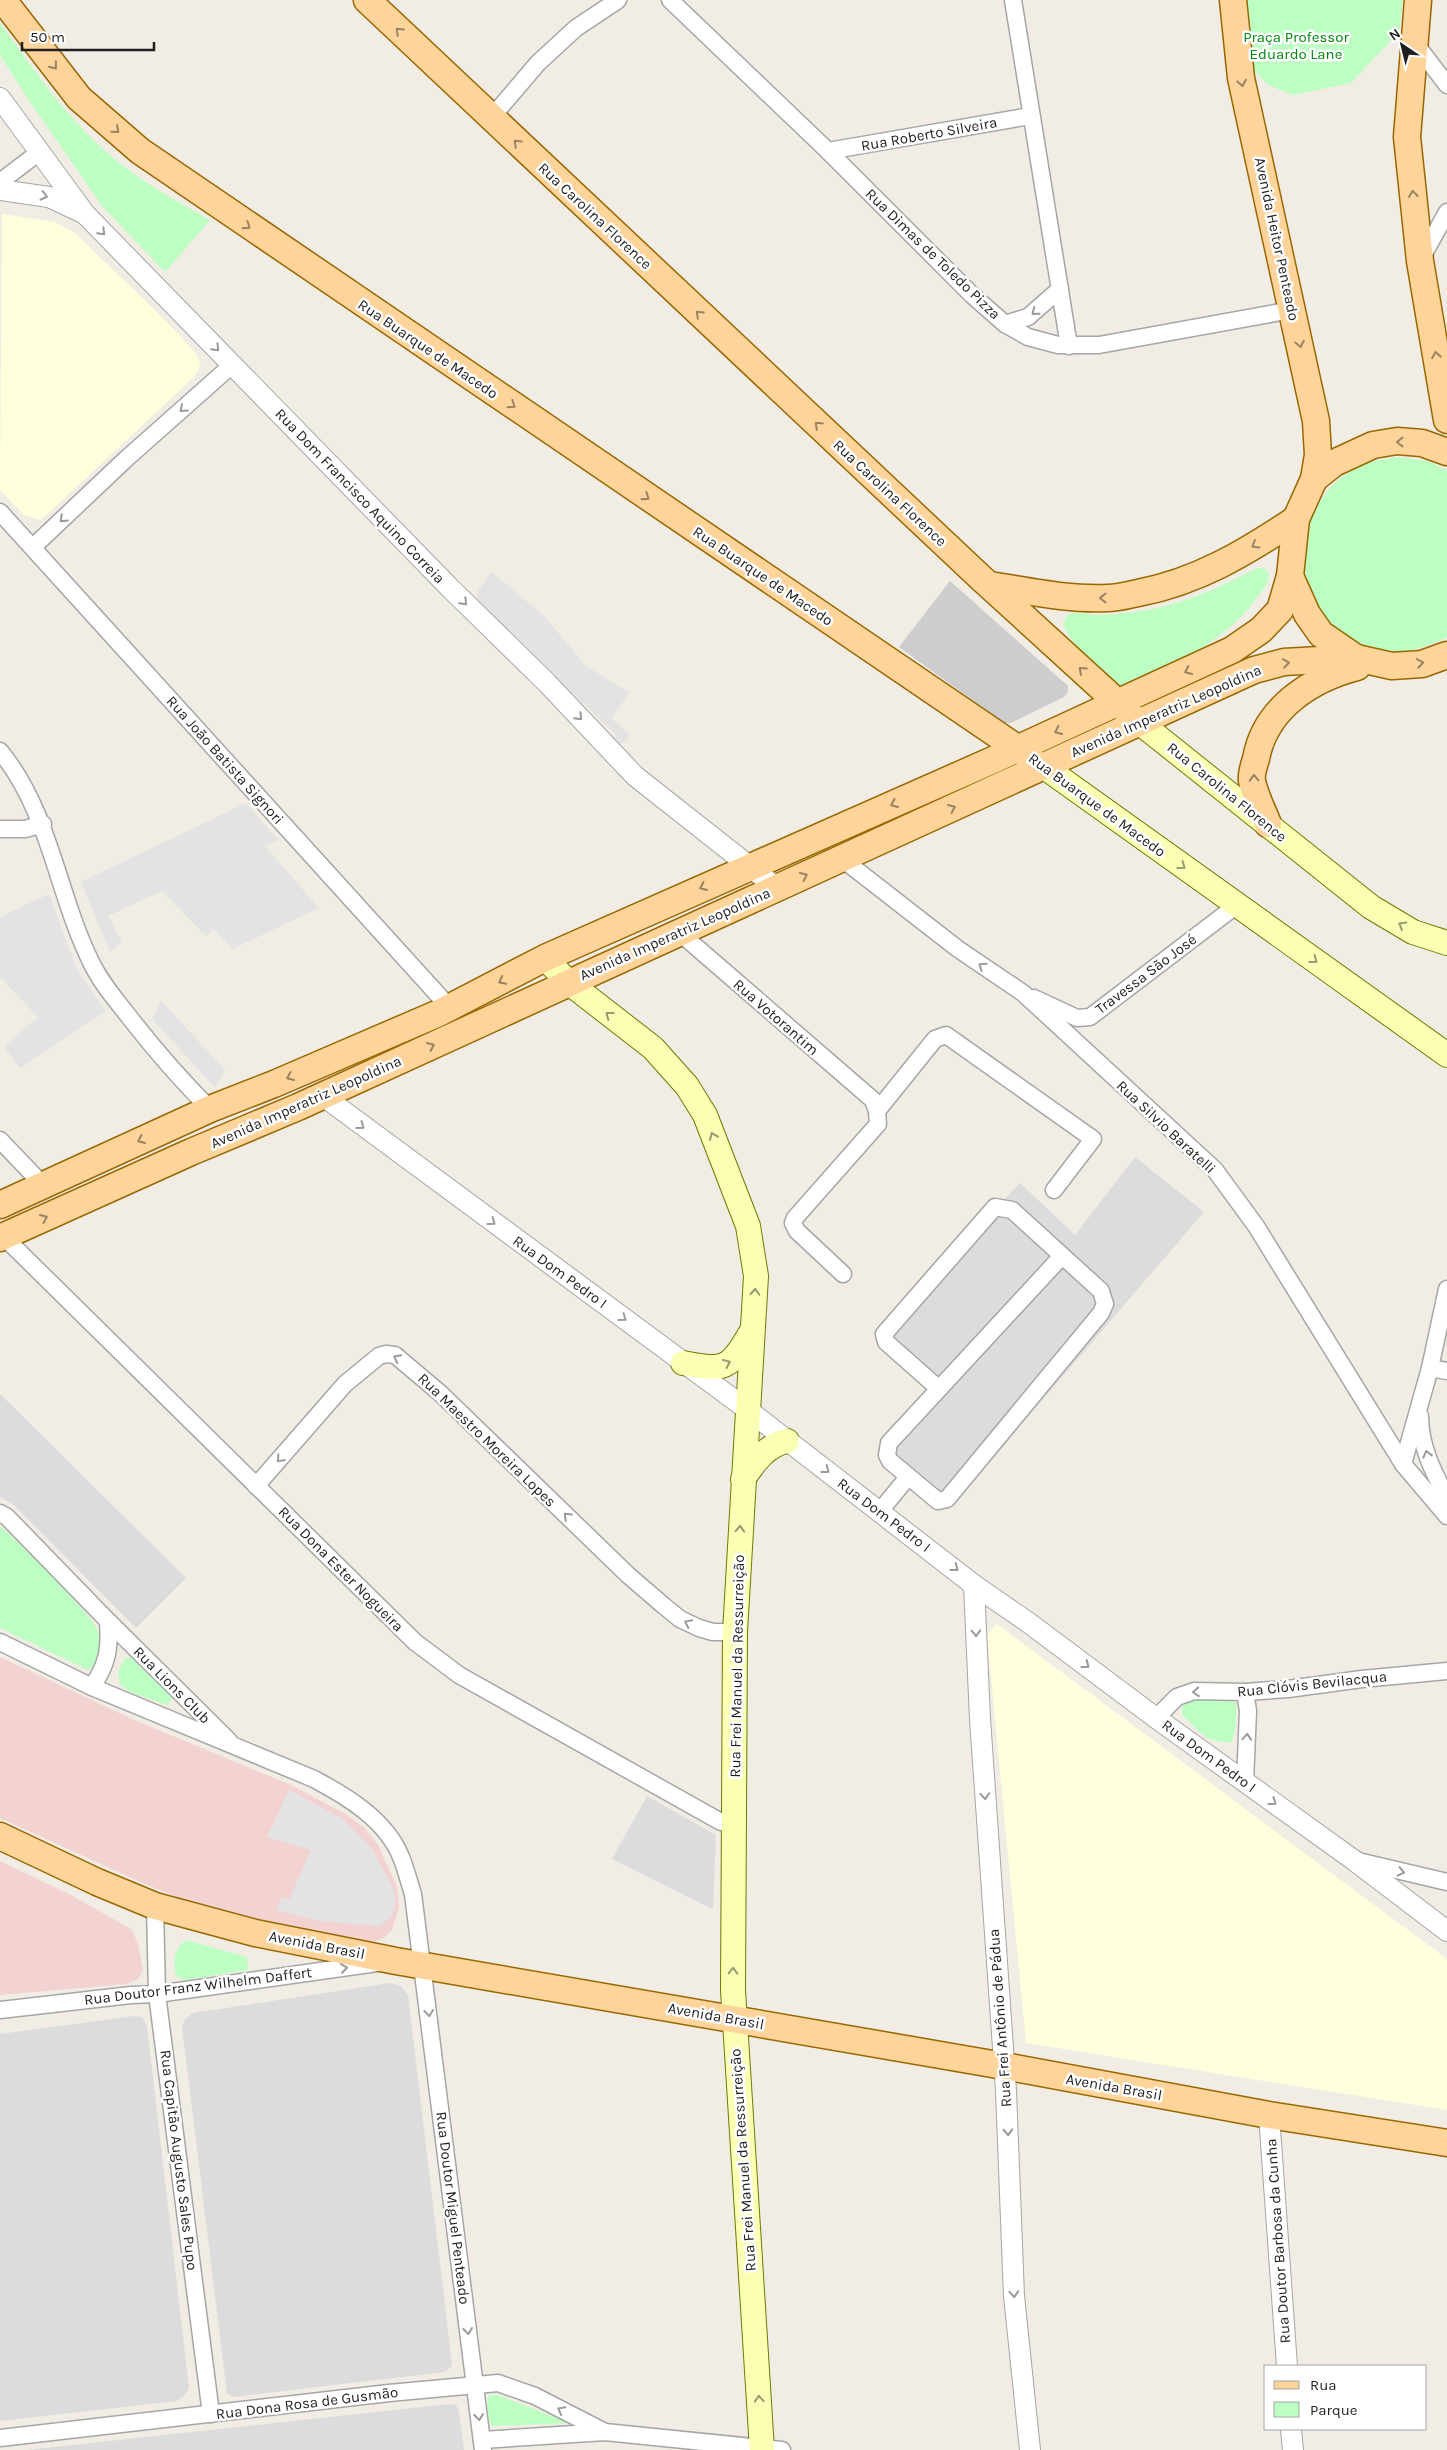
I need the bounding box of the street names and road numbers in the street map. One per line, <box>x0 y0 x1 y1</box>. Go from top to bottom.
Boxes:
street label: Rua Roberto Silveira <box>859 113 999 155</box>
street label: Avenida Heitor Penteado <box>1251 156 1303 322</box>
street label: Rua Carolina Florence <box>535 159 655 273</box>
street label: Rua Dimas de Toledo Pizza <box>862 185 1004 323</box>
street label: Rua Buarque de Macedo <box>355 295 501 403</box>
street label: Rua Dom Francisco Aquino Correia <box>271 405 449 587</box>
street label: Rua Carolina Florence <box>830 436 950 550</box>
street label: Rua Buarque de Macedo <box>690 522 836 630</box>
street label: Avenida Imperatriz Leopoldina <box>1068 661 1264 761</box>
street label: Rua João Batista Signori <box>163 692 287 828</box>
street label: Rua Carolina Florence <box>1164 738 1290 846</box>
street label: Rua Buarque de Macedo <box>1025 749 1169 861</box>
street label: Avenida Imperatriz Leopoldina <box>577 884 773 984</box>
street label: Travessa São José <box>1092 930 1200 1018</box>
street label: Rua Votorantim <box>730 975 822 1059</box>
street label: Avenida Imperatriz Leopoldina <box>208 1052 404 1152</box>
street label: Rua Silvio Baratelli <box>1113 1076 1219 1178</box>
street label: Rua Dom Pedro I <box>509 1232 611 1312</box>
street label: Rua Maestro Moreira Lopes <box>414 1369 560 1511</box>
street label: Rua Dom Pedro I <box>834 1474 934 1556</box>
street label: Rua Dona Ester Nogueira <box>275 1503 407 1635</box>
street label: Rua Frei Manuel da Ressurreição <box>726 1554 748 1778</box>
street label: Rua Lions Club <box>130 1643 214 1727</box>
street label: Rua Clóvis Bevilacqua <box>1236 1667 1388 1701</box>
street label: Rua Dom Pedro I <box>1158 1716 1260 1796</box>
street label: Avenida Brasil <box>268 1927 366 1963</box>
street label: Rua Frei Antônio de Pádua <box>985 1928 1015 2108</box>
street label: Rua Doutor Franz Wilhelm Daffert <box>83 1963 313 2009</box>
street label: Avenida Brasil <box>667 1999 765 2033</box>
street label: Rua Frei Manuel da Ressurreição <box>726 2048 760 2272</box>
street label: Rua Capitão Augusto Sales Pupo <box>157 2049 201 2271</box>
street label: Avenida Brasil <box>1065 2070 1163 2104</box>
street label: Rua Doutor Miguel Penteado <box>432 2111 474 2305</box>
street label: Rua Doutor Barbosa da Cunha <box>1262 2138 1294 2344</box>
street label: Rua Dona Rosa de Gusmão <box>215 2383 399 2423</box>

